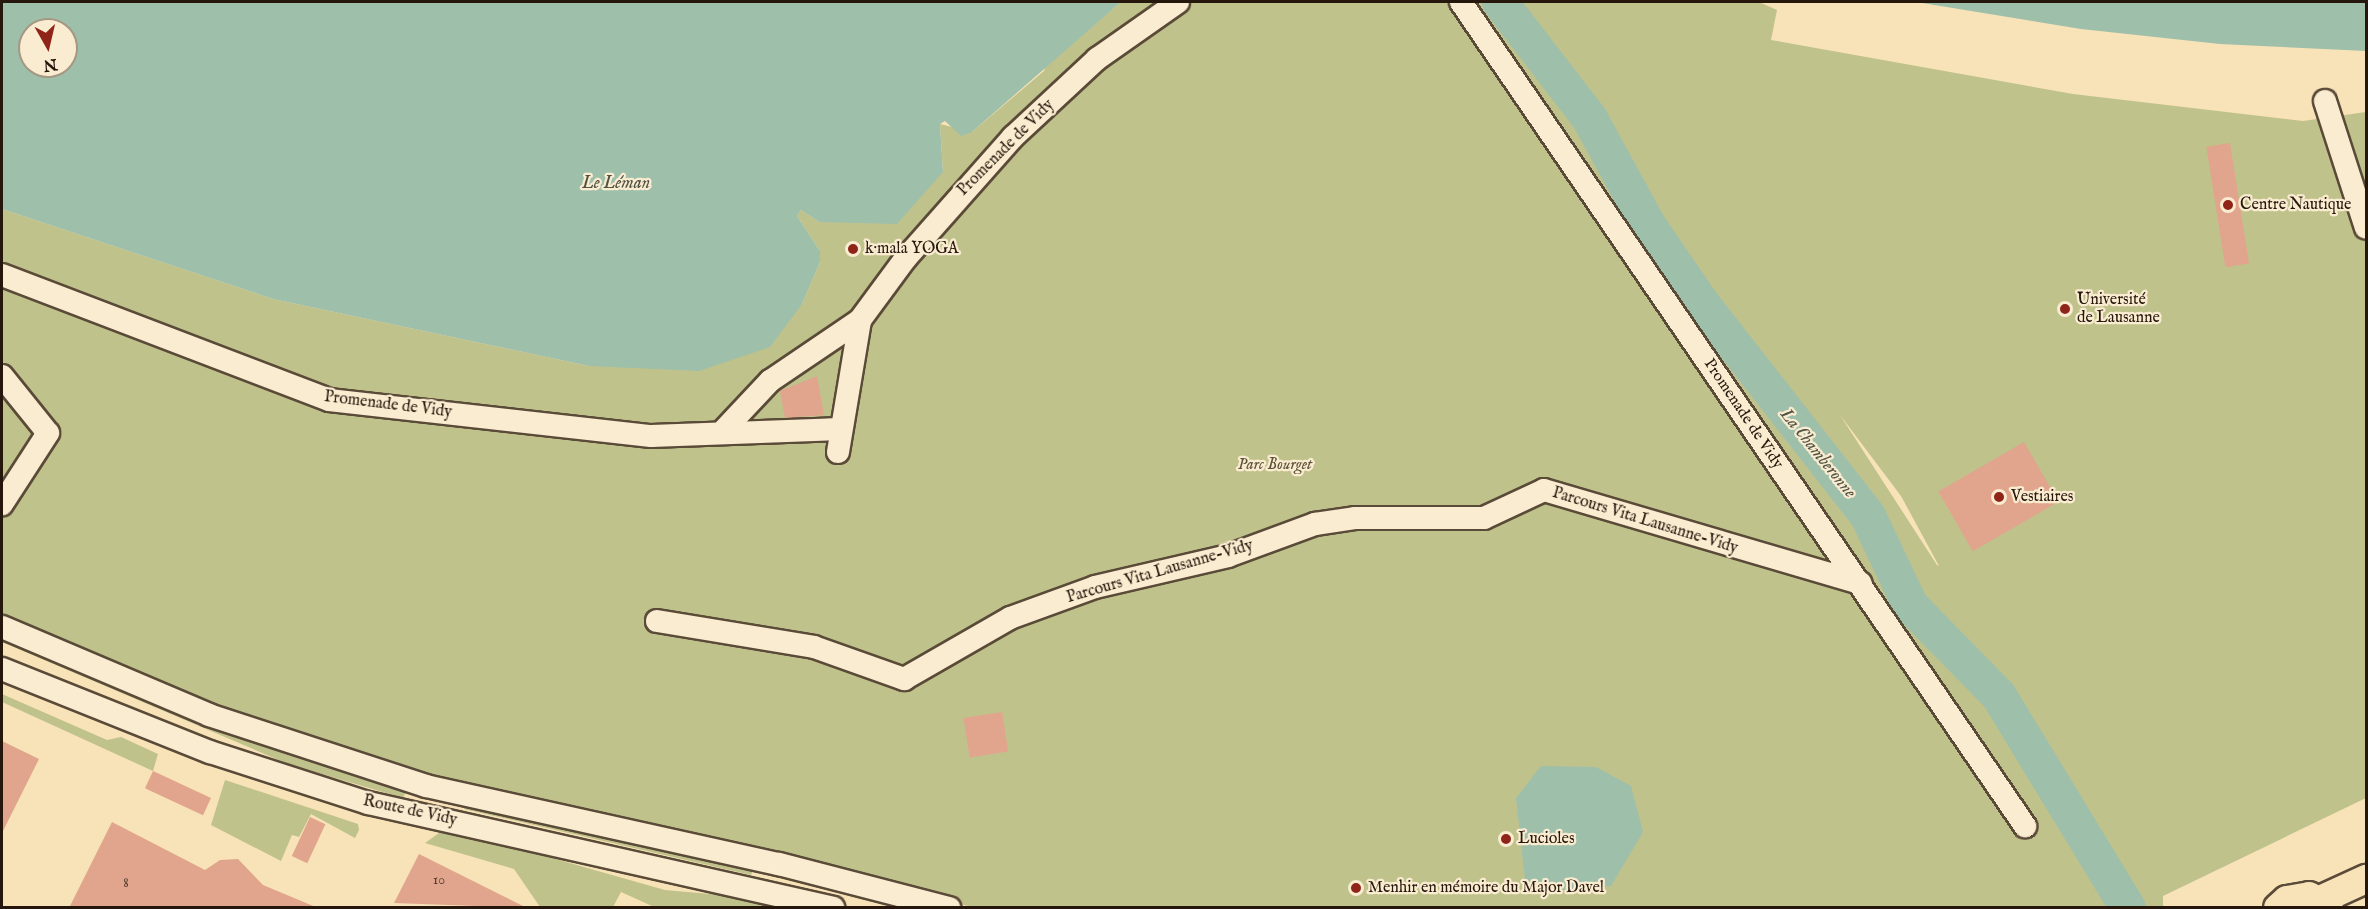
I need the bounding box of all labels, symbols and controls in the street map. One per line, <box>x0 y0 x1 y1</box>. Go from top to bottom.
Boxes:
north arrow <box>18 18 78 78</box>
text: N <box>42 53 58 75</box>
street label: Promenade de Vidy <box>954 96 1058 200</box>
water label: Le Léman <box>582 173 650 195</box>
place label: Centre Nautique <box>2240 195 2351 215</box>
marker: Centre Nautique <box>2221 198 2235 212</box>
place label: k·mala YOGA <box>865 239 959 259</box>
marker: k·mala YOGA <box>846 242 860 256</box>
place label: Université de Lausanne <box>2077 290 2160 328</box>
marker: Université de Lausanne <box>2058 302 2072 316</box>
street label: Promenade de Vidy <box>1699 355 1787 473</box>
street label: Promenade de Vidy <box>323 388 453 422</box>
water label: La Chamberonne <box>1774 405 1860 503</box>
park label: Parc Bourget <box>1238 455 1312 475</box>
street label: Parcours Vita Lausanne-Vidy <box>1550 484 1740 558</box>
place label: Vestiaires <box>2011 487 2073 507</box>
marker: Vestiaires <box>1992 490 2006 504</box>
street label: Parcours Vita Lausanne-Vidy <box>1064 536 1256 608</box>
street label: Route de Vidy <box>361 792 459 830</box>
place label: Lucioles <box>1518 829 1575 849</box>
marker: Lucioles <box>1499 832 1513 846</box>
house number: 10 <box>433 872 445 888</box>
house number: 8 <box>123 875 129 891</box>
place label: Menhir en mémoire du Major Davel <box>1368 878 1604 898</box>
marker: Menhir en mémoire du Major Davel <box>1349 881 1363 895</box>

